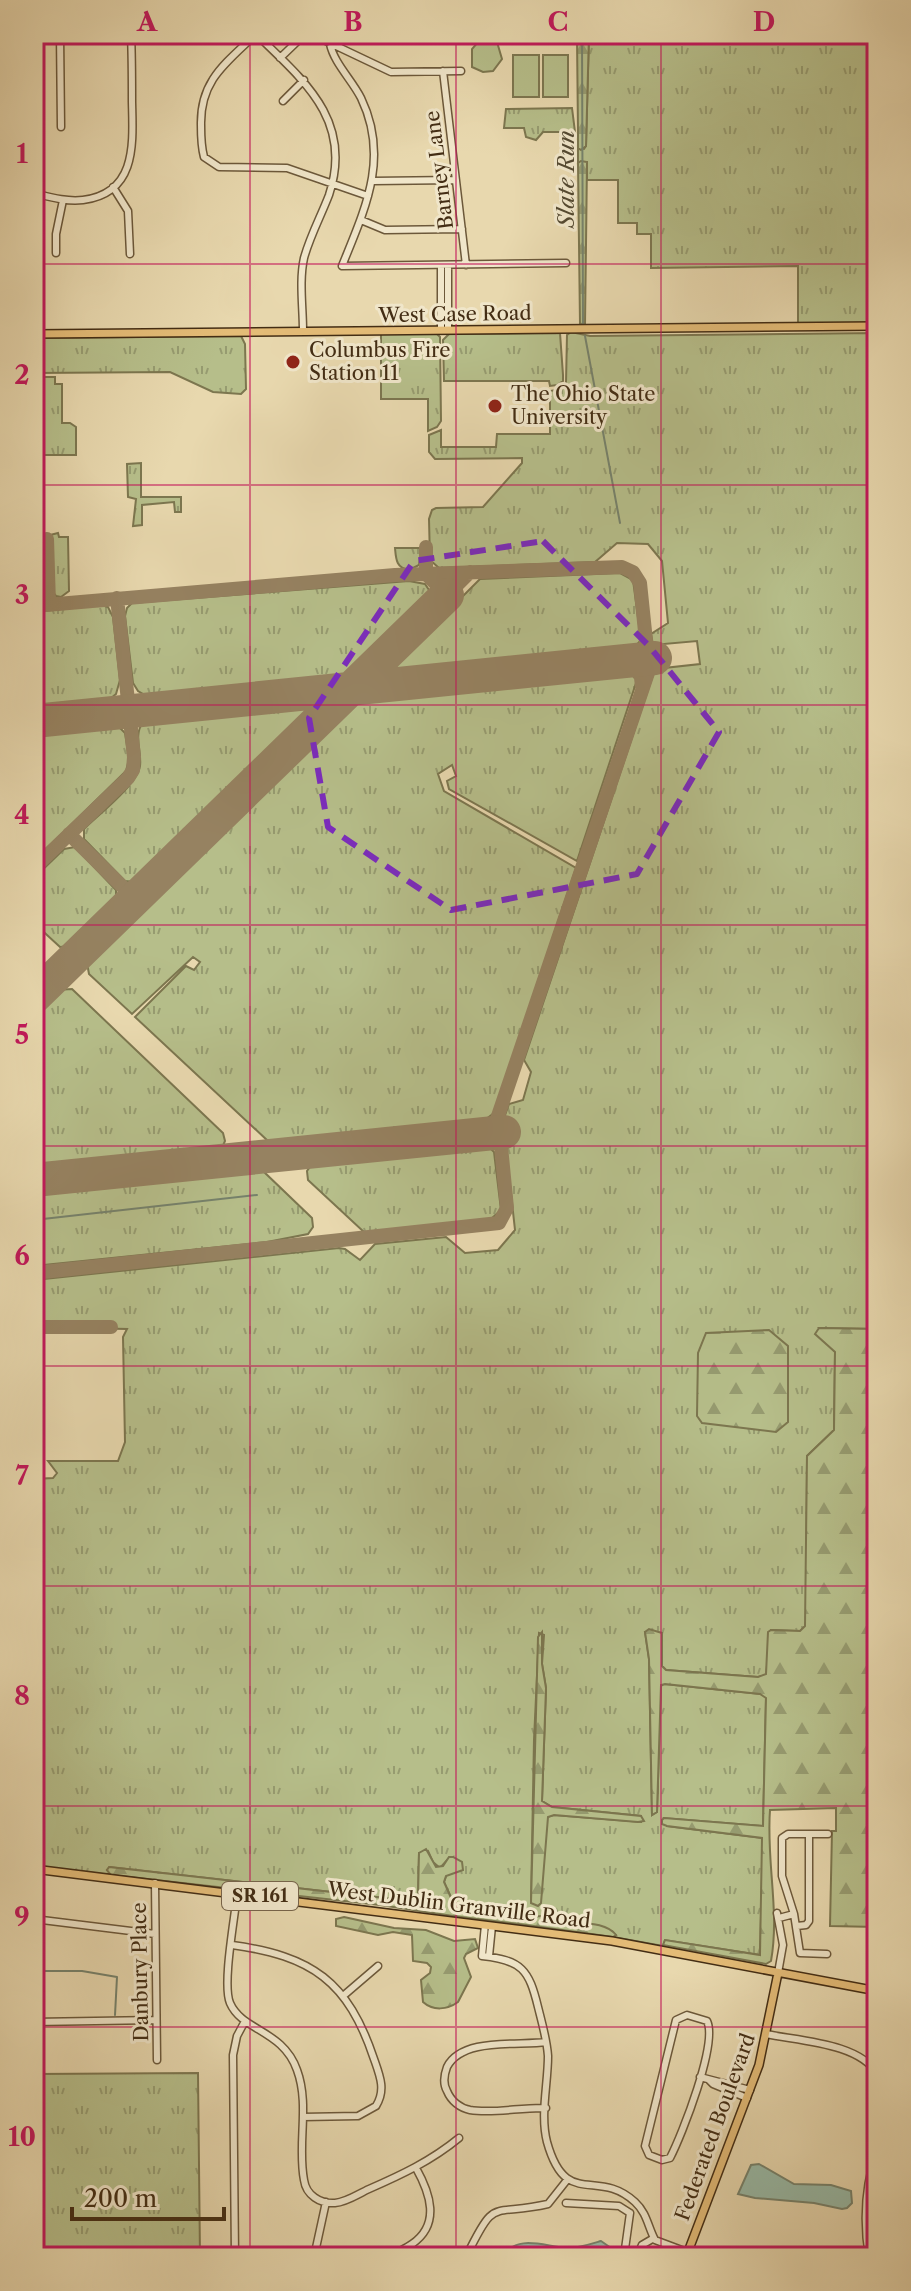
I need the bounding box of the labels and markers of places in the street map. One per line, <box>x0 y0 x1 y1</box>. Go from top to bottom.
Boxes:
place label: Columbus Fire Station 11 <box>309 338 450 385</box>
marker: Columbus Fire Station 11 <box>284 353 302 371</box>
place label: The Ohio State University <box>511 382 656 429</box>
marker: The Ohio State University <box>486 397 504 415</box>

